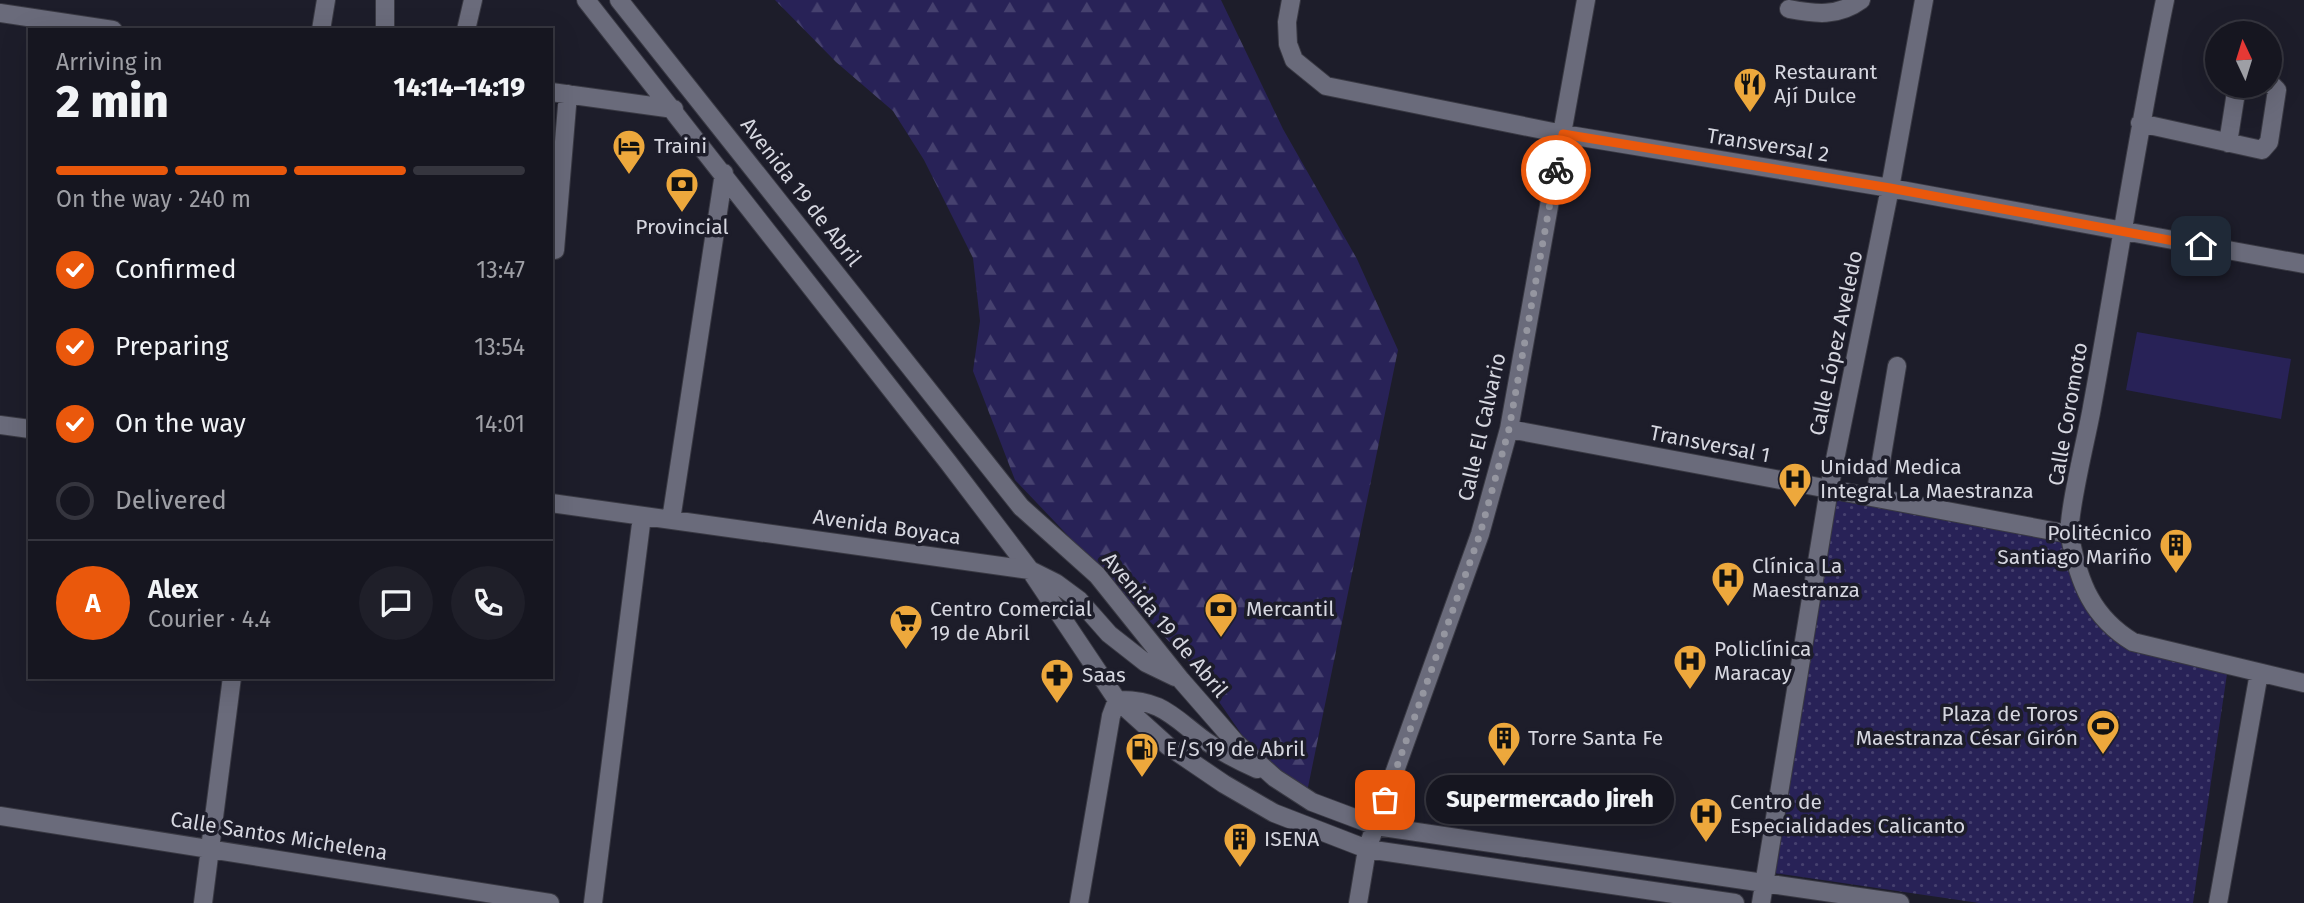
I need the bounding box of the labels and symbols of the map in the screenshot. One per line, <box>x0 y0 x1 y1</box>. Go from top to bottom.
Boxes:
north arrow <box>2205 21 2282 98</box>
place label: Restaurant Ají Dulce <box>1774 59 1878 109</box>
restaurant icon: Restaurant Ají Dulce <box>1731 65 1769 114</box>
street label: Avenida 19 de Abril <box>735 113 867 271</box>
street label: Transversal 2 <box>1705 123 1831 167</box>
hotel icon: Traini <box>610 127 648 176</box>
place label: Traini <box>654 133 707 159</box>
courier <box>1521 135 1591 205</box>
bank icon: Provincial <box>663 165 701 214</box>
place label: Provincial <box>635 214 729 240</box>
pin <box>2171 216 2231 276</box>
street label: Calle López Aveledo <box>1804 248 1868 438</box>
street label: Calle Coromoto <box>2043 340 2093 488</box>
street label: Calle El Calvario <box>1452 350 1512 504</box>
street label: Transversal 1 <box>1648 420 1772 468</box>
place label: Unidad Medica Integral La Maestranza <box>1820 454 2034 504</box>
hospital icon: Unidad Medica Integral La Maestranza <box>1776 460 1814 509</box>
street label: Avenida Boyaca <box>811 504 963 550</box>
place label: Politécnico Santiago Mariño <box>1997 520 2152 570</box>
building icon: Politécnico Santiago Mariño <box>2157 526 2195 575</box>
street label: Avenida 19 de Abril <box>1097 547 1233 703</box>
place label: Clínica La Maestranza <box>1752 553 1860 603</box>
hospital icon: Clínica La Maestranza <box>1709 559 1747 608</box>
bank icon: Mercantil <box>1202 590 1240 639</box>
place label: Centro Comercial 19 de Abril <box>930 596 1092 646</box>
place label: Mercantil <box>1246 596 1334 622</box>
supermarket icon: Centro Comercial 19 de Abril <box>887 602 925 651</box>
place label: Policlínica Maracay <box>1714 636 1812 686</box>
hospital icon: Policlínica Maracay <box>1671 642 1709 691</box>
pharmacy icon: Saas <box>1038 656 1076 705</box>
place label: Saas <box>1082 662 1126 688</box>
place label: Plaza de Toros Maestranza César Girón <box>1856 701 2078 751</box>
sports icon: Plaza de Toros Maestranza César Girón <box>2084 707 2122 756</box>
building icon: Torre Santa Fe <box>1485 719 1523 768</box>
place label: Torre Santa Fe <box>1528 725 1663 751</box>
fuel station icon: E/S 19 de Abril <box>1123 730 1161 779</box>
place label: E/S 19 de Abril <box>1166 736 1305 762</box>
pin <box>1355 770 1415 830</box>
callout: Supermercado Jireh <box>1427 776 1676 824</box>
place label: Centro de Especialidades Calicanto <box>1730 789 1965 839</box>
hospital icon: Centro de Especialidades Calicanto <box>1687 795 1725 844</box>
street label: Calle Santos Michelena <box>169 806 389 866</box>
building icon: ISENA <box>1221 820 1259 869</box>
place label: ISENA <box>1264 826 1319 852</box>

